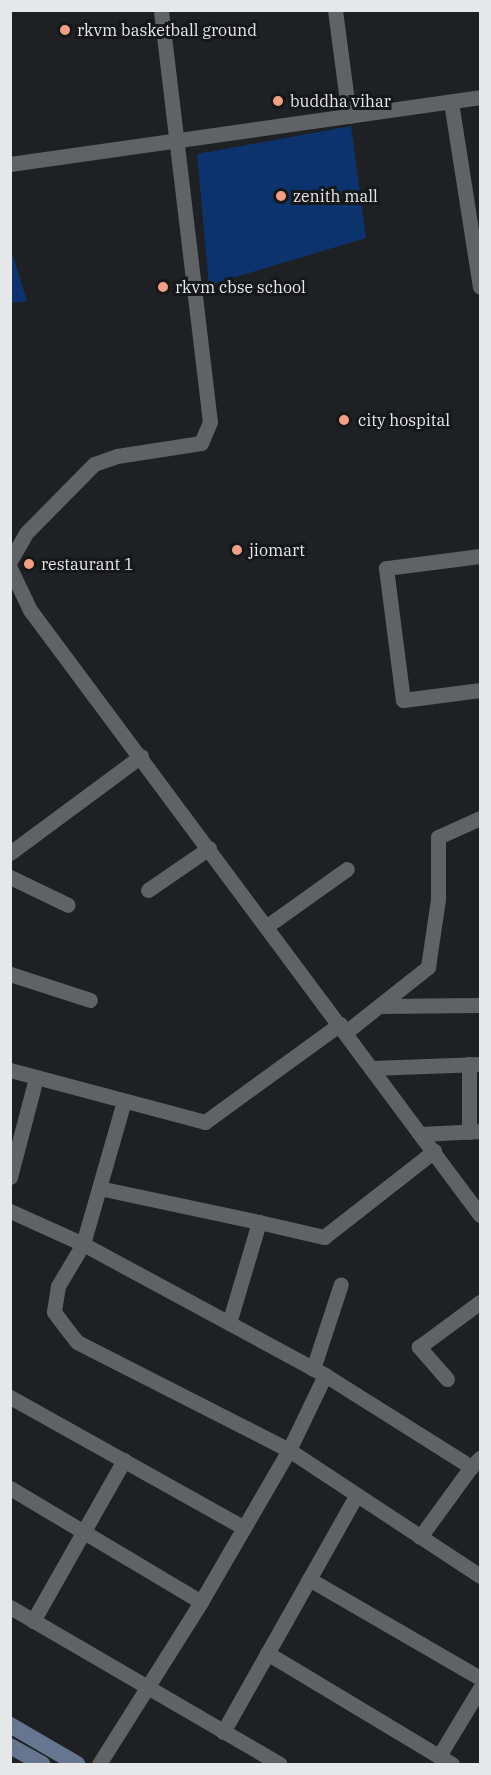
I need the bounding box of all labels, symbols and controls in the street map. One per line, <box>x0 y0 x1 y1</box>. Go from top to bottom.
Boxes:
place label: rkvm basketball ground <box>77 20 257 40</box>
marker: rkvm basketball ground <box>58 23 72 37</box>
place label: buddha vihar <box>290 91 391 111</box>
marker: buddha vihar <box>271 94 285 108</box>
place label: zenith mall <box>293 186 378 206</box>
marker: zenith mall <box>274 189 288 203</box>
place label: rkvm cbse school <box>175 277 306 297</box>
marker: rkvm cbse school <box>156 280 170 294</box>
place label: city hospital <box>358 410 450 430</box>
marker: city hospital <box>335 411 353 429</box>
place label: jiomart <box>249 540 305 560</box>
marker: jiomart <box>230 543 244 557</box>
place label: restaurant 1 <box>41 554 134 574</box>
marker: restaurant 1 <box>22 557 36 571</box>

